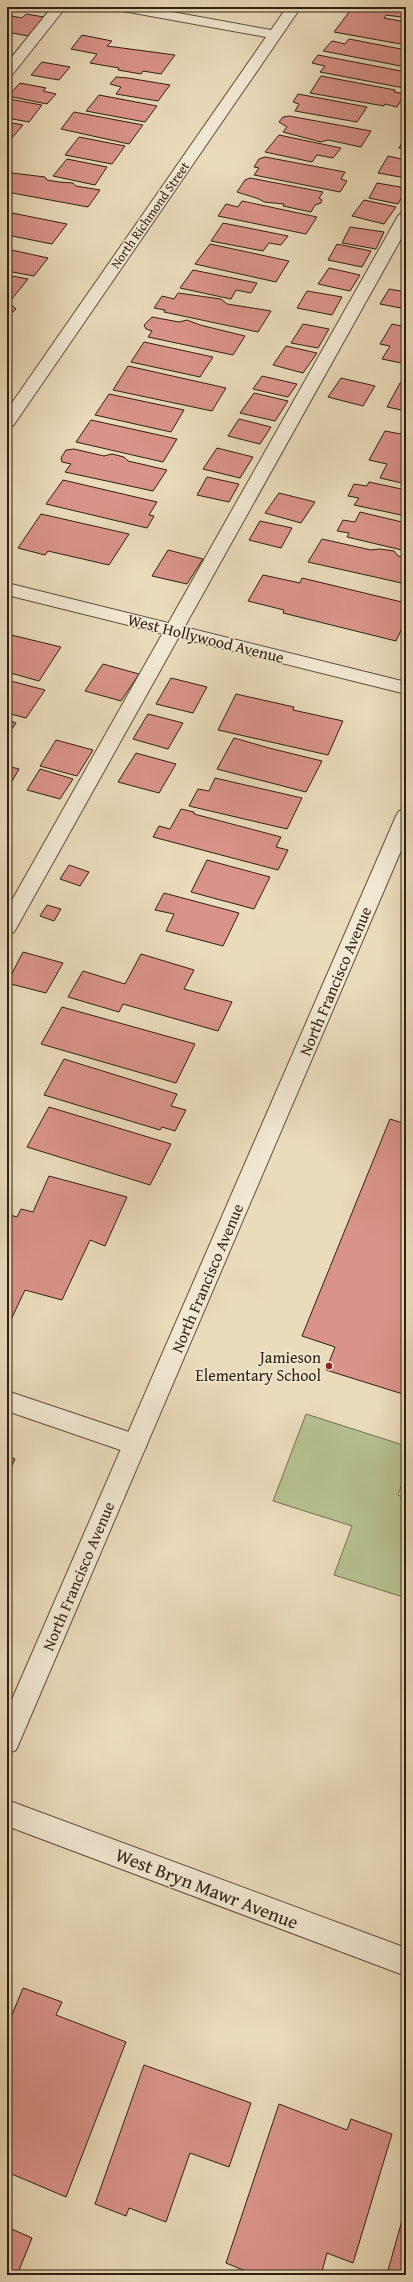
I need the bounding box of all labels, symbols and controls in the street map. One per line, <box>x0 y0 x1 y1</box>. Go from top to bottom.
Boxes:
street label: North Richmond Street <box>106 157 194 272</box>
street label: West Hollywood Avenue <box>125 607 287 669</box>
street label: North Francisco Avenue <box>293 903 377 1059</box>
street label: North Francisco Avenue <box>165 1200 249 1356</box>
place label: Jamieson Elementary School <box>196 1345 322 1387</box>
marker: Jamieson Elementary School <box>324 1361 334 1371</box>
street label: North Francisco Avenue <box>36 1498 120 1654</box>
street label: West Bryn Mawr Avenue <box>111 1840 303 1936</box>

